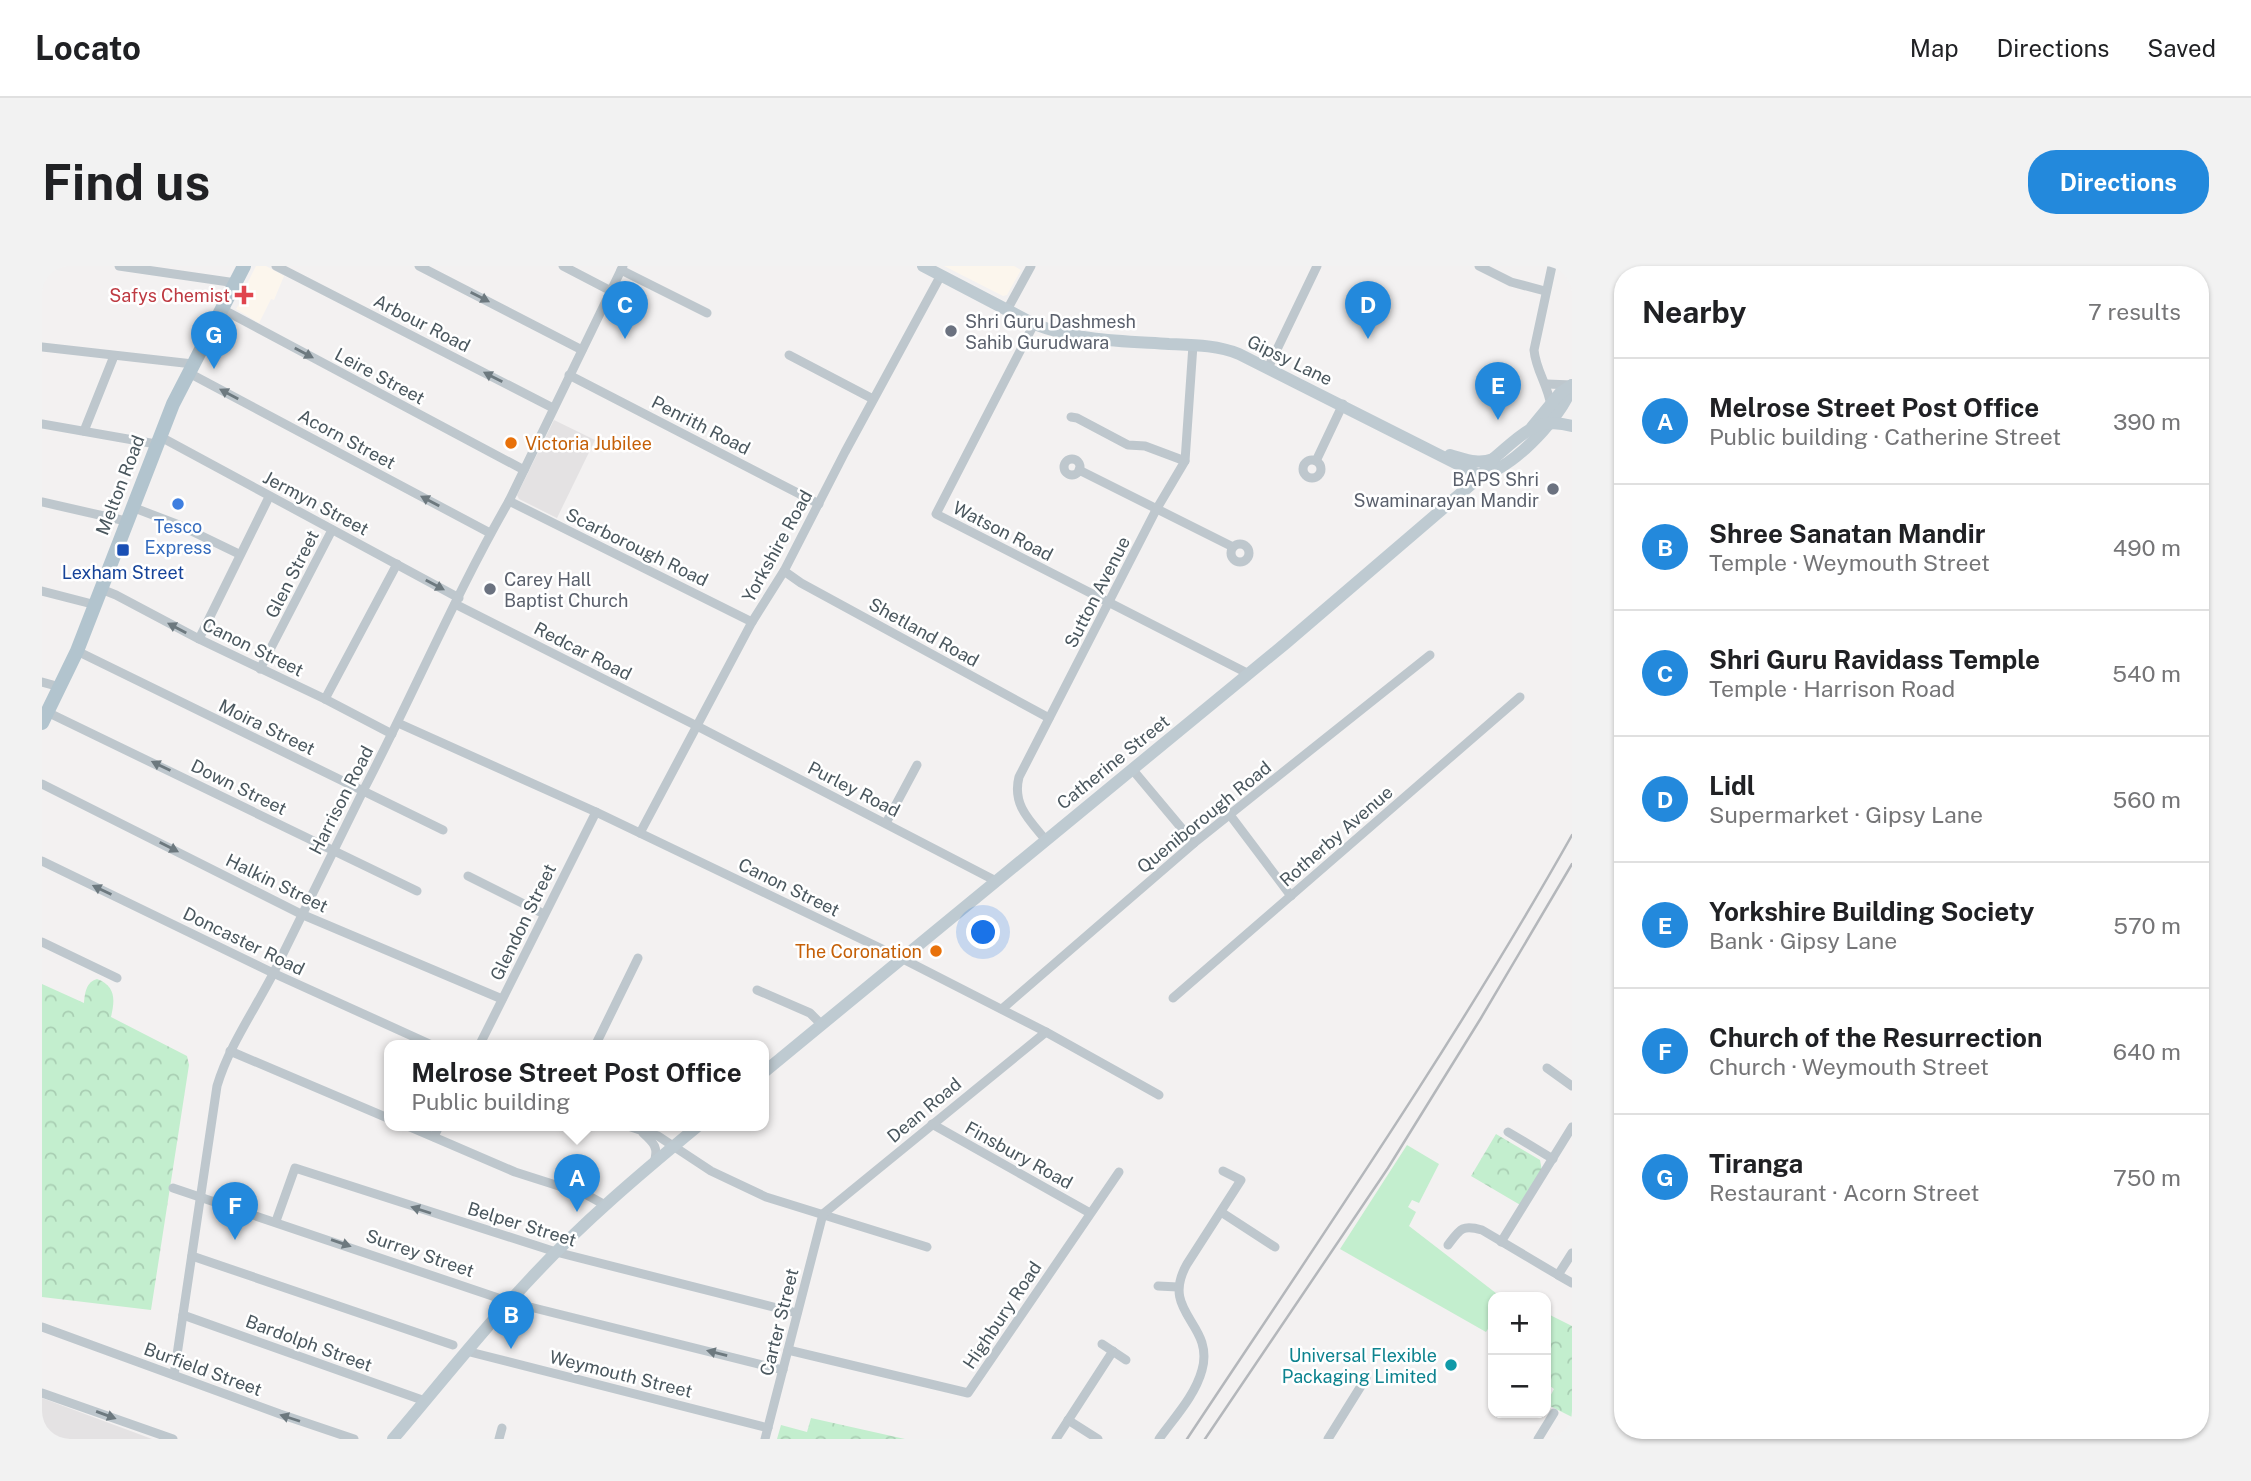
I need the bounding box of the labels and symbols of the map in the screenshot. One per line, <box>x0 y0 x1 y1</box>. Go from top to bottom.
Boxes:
pin: C <box>602 281 648 339</box>
pin: D <box>1345 281 1391 339</box>
place label: Safys Chemist <box>109 285 230 306</box>
marker: Safys Chemist <box>236 287 252 303</box>
street label: Arbour Road <box>370 290 474 356</box>
one-way arrow <box>470 292 490 303</box>
pin: G <box>191 311 237 369</box>
place label: Shri Guru Dashmesh Sahib Gurudwara <box>965 311 1136 353</box>
marker: Shri Guru Dashmesh Sahib Gurudwara <box>943 323 959 339</box>
street label: Gipsy Lane <box>1244 330 1336 390</box>
street label: Leire Street <box>331 344 429 408</box>
one-way arrow <box>294 347 314 359</box>
pin: E <box>1475 362 1521 420</box>
one-way arrow <box>483 371 503 382</box>
one-way arrow <box>219 389 239 400</box>
street label: Penrith Road <box>648 391 754 459</box>
street label: Acorn Street <box>295 405 399 473</box>
street label: Melton Road <box>91 432 149 538</box>
place label: Victoria Jubilee <box>525 433 652 454</box>
marker: Victoria Jubilee <box>503 435 519 451</box>
street label: Jermyn Street <box>260 466 372 540</box>
place label: BAPS Shri Swaminarayan Mandir <box>1353 469 1539 511</box>
marker: BAPS Shri Swaminarayan Mandir <box>1545 481 1561 497</box>
street label: Yorkshire Road <box>738 486 816 606</box>
one-way arrow <box>420 495 440 507</box>
marker: Tesco Express <box>170 496 186 512</box>
street label: Watson Road <box>949 497 1057 565</box>
street label: Scarborough Road <box>562 503 712 591</box>
place label: Tesco Express <box>144 516 212 558</box>
street label: Glen Street <box>261 527 323 621</box>
street label: Sutton Avenue <box>1060 533 1134 651</box>
marker: Lexham Street <box>115 542 131 558</box>
place label: Lexham Street <box>62 562 184 583</box>
place label: Carey Hall Baptist Church <box>504 569 628 611</box>
one-way arrow <box>425 578 445 590</box>
marker: Carey Hall Baptist Church <box>482 581 498 597</box>
street label: Shetland Road <box>865 593 983 671</box>
street label: Canon Street <box>199 613 307 681</box>
street label: Redcar Road <box>531 617 635 685</box>
one-way arrow <box>167 622 187 634</box>
street label: Moira Street <box>216 695 318 759</box>
street label: Catherine Street <box>1053 710 1173 814</box>
street label: Harrison Road <box>305 742 377 858</box>
street label: Down Street <box>188 755 290 819</box>
street label: Purley Road <box>804 757 904 821</box>
street label: Queniborough Road <box>1133 757 1275 877</box>
one-way arrow <box>151 761 171 772</box>
street label: Rotherby Avenue <box>1275 781 1397 891</box>
one-way arrow <box>159 842 179 853</box>
street label: Halkin Street <box>222 849 332 917</box>
street label: Canon Street <box>735 853 843 921</box>
street label: Glendon Street <box>486 860 560 984</box>
one-way arrow <box>92 884 112 896</box>
street label: Doncaster Road <box>180 903 308 979</box>
your location <box>966 915 1000 949</box>
place label: The Coronation <box>795 941 922 962</box>
marker: The Coronation <box>928 943 944 959</box>
street label: Dean Road <box>883 1073 965 1147</box>
street label: Finsbury Road <box>962 1117 1076 1193</box>
pin: A <box>554 1154 600 1212</box>
pin: F <box>212 1182 258 1240</box>
street label: Belper Street <box>465 1197 579 1251</box>
one-way arrow <box>410 1204 431 1215</box>
street label: Surrey Street <box>363 1225 477 1281</box>
one-way arrow <box>331 1238 352 1249</box>
street label: Highbury Road <box>958 1257 1046 1373</box>
street label: Carter Street <box>756 1266 802 1378</box>
pin: B <box>488 1291 534 1349</box>
street label: Bardolph Street <box>243 1310 375 1376</box>
street label: Burfield Street <box>141 1338 265 1400</box>
place label: Universal Flexible Packaging Limited <box>1282 1345 1437 1387</box>
street label: Weymouth Street <box>547 1346 695 1402</box>
one-way arrow <box>705 1347 727 1358</box>
marker: Universal Flexible Packaging Limited <box>1443 1357 1459 1373</box>
one-way arrow <box>96 1410 117 1421</box>
one-way arrow <box>279 1412 300 1423</box>

